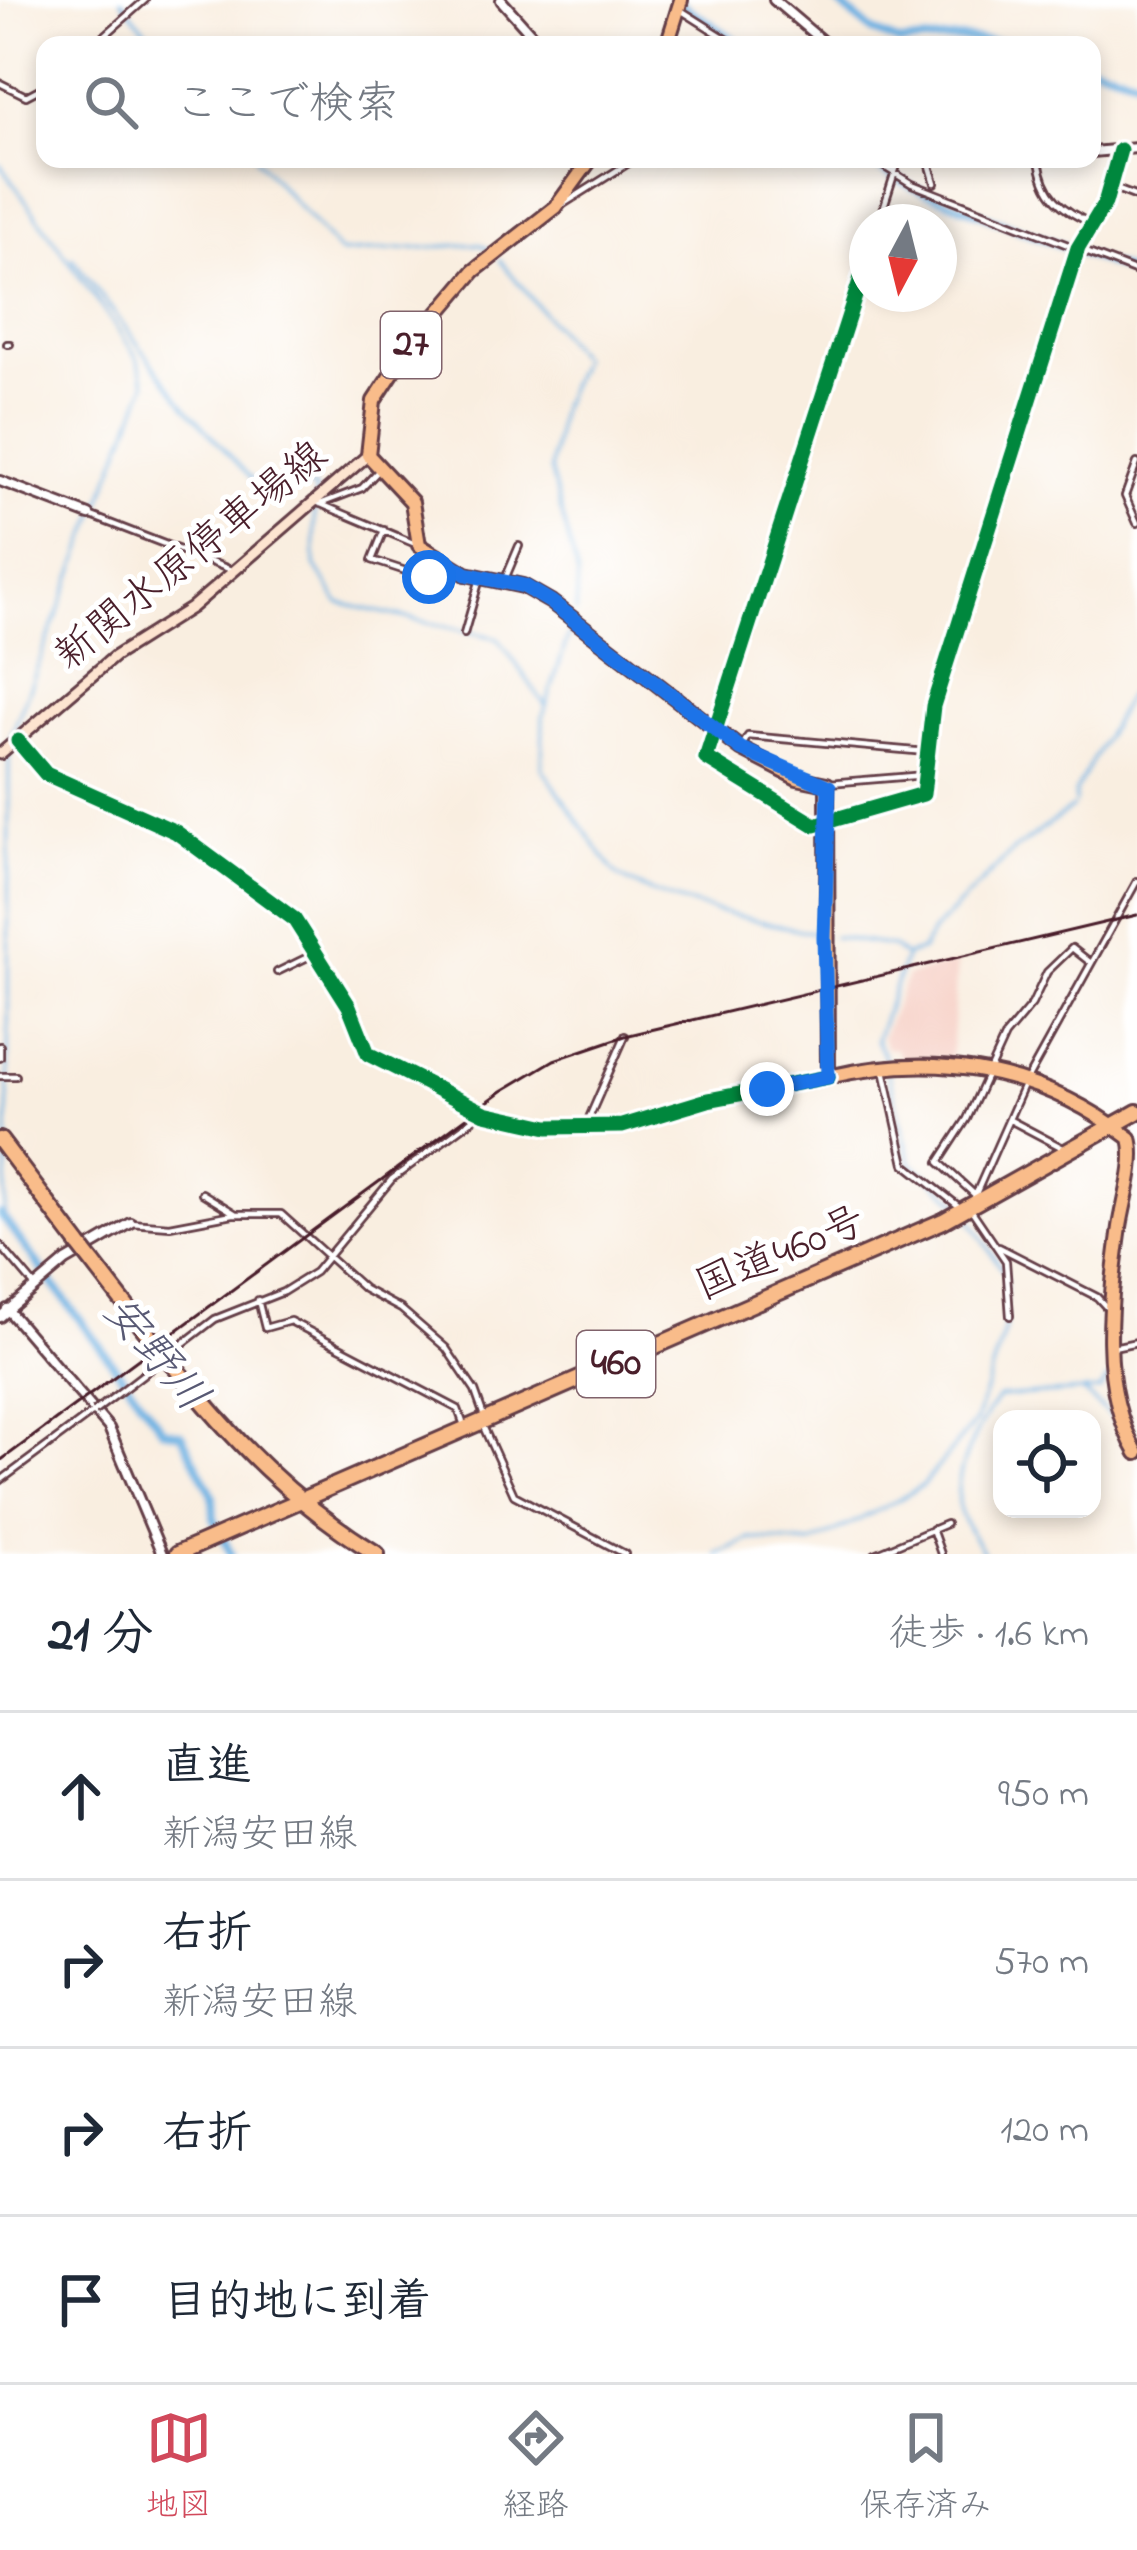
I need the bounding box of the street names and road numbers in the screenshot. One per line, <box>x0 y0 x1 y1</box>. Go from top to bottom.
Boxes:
road number: 27 <box>381 312 441 378</box>
street label: 新関水原停車場線 <box>42 428 342 686</box>
street label: 国道460号 <box>686 1192 876 1318</box>
road number: 460 <box>577 1331 655 1397</box>

